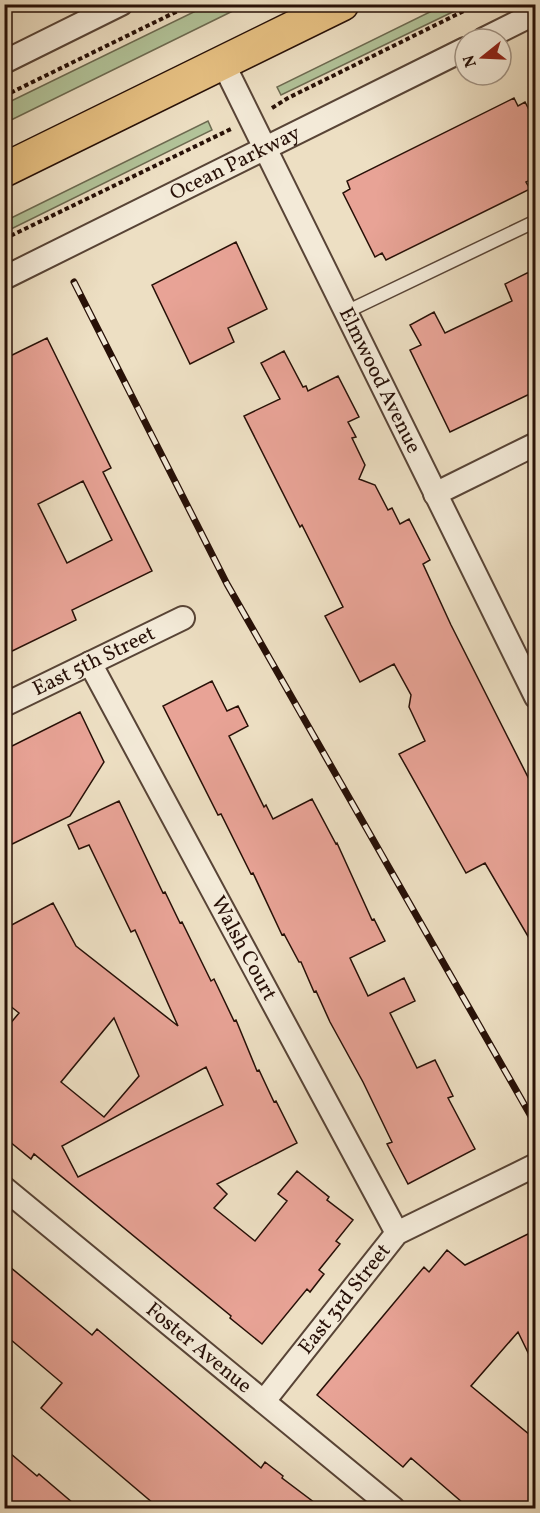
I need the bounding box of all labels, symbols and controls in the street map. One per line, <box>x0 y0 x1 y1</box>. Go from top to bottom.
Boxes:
north arrow <box>453 27 513 87</box>
text: N <box>458 52 483 70</box>
street label: Ocean Parkway <box>165 118 306 208</box>
street label: Elmwood Avenue <box>331 302 428 459</box>
street label: East 5th Street <box>28 619 160 703</box>
street label: Walsh Court <box>204 891 284 1006</box>
street label: East 3rd Street <box>292 1237 398 1361</box>
street label: Foster Avenue <box>139 1296 258 1401</box>

